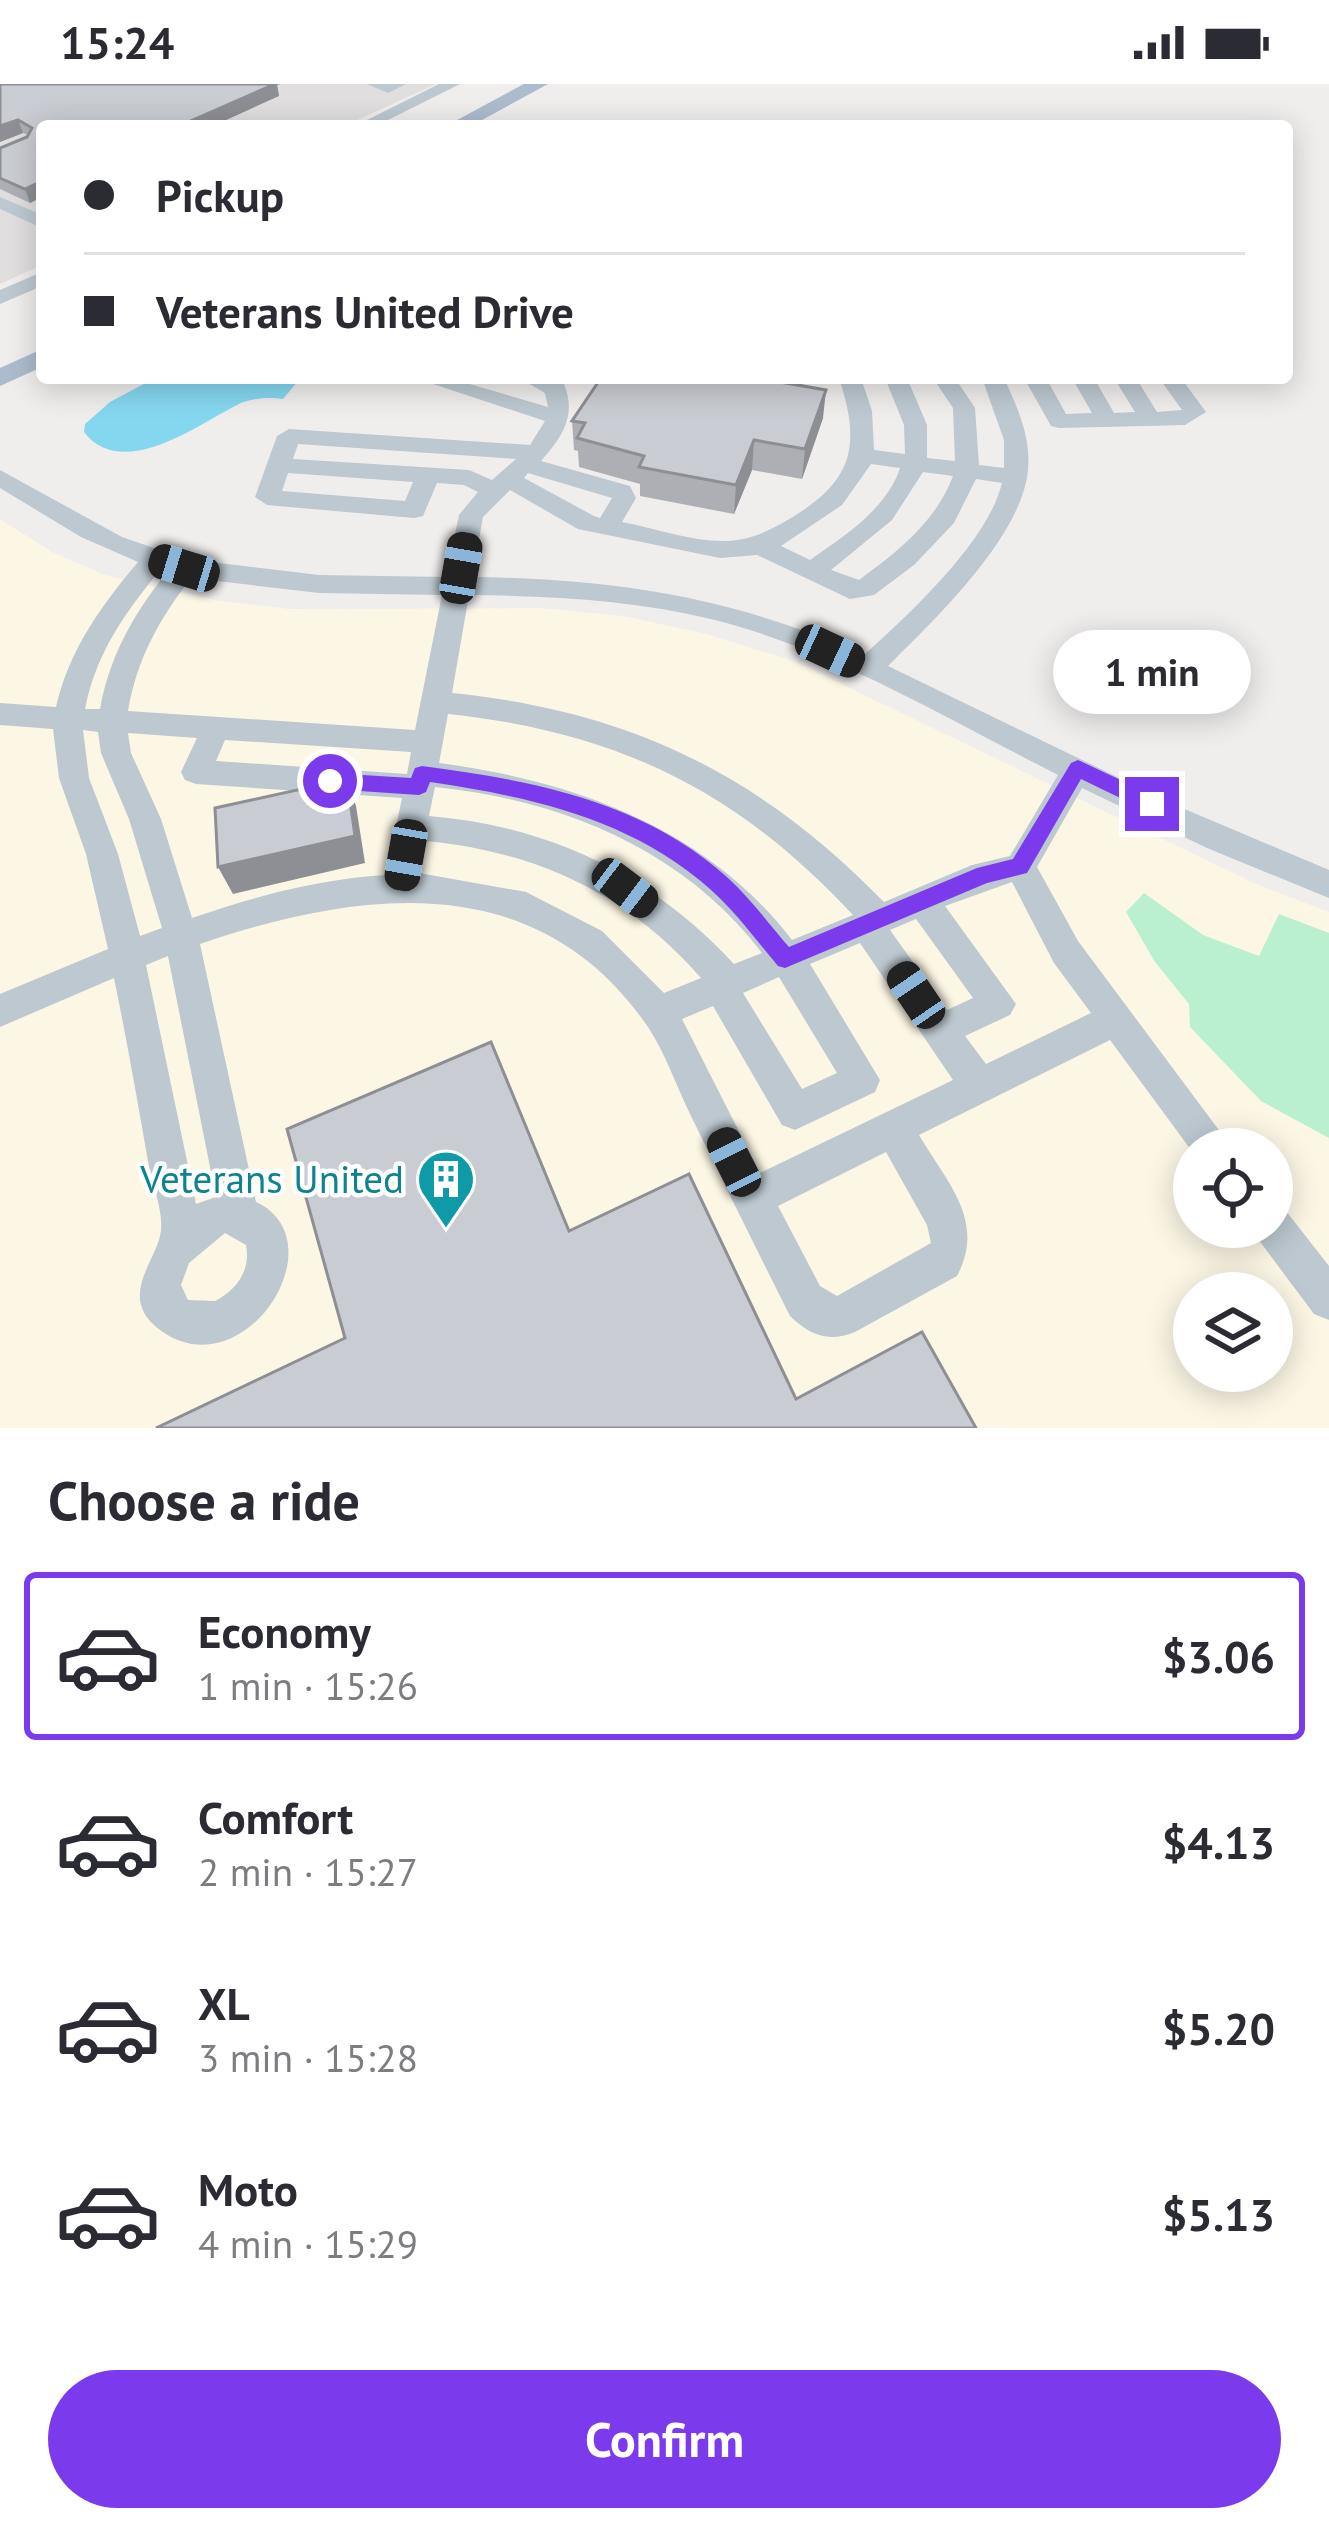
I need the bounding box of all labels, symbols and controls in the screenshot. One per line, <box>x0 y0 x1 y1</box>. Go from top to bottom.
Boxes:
text: 15:24 <box>60 13 174 71</box>
text: Pickup <box>156 166 284 224</box>
text: Veterans United Drive <box>156 282 574 340</box>
car <box>437 529 485 607</box>
car <box>144 540 224 596</box>
car <box>790 619 870 683</box>
callout: 1 min <box>1053 630 1251 714</box>
text: 1 min <box>1104 646 1200 697</box>
route start <box>303 754 357 808</box>
route end <box>1125 777 1179 831</box>
car <box>382 816 430 894</box>
car <box>585 852 665 924</box>
car <box>881 955 951 1035</box>
car <box>702 1122 766 1202</box>
map controls <box>1173 1128 1293 1392</box>
button: locate <box>1173 1128 1293 1248</box>
building icon: Veterans United <box>415 1148 477 1230</box>
place label: Veterans United <box>139 1153 404 1204</box>
button: layers <box>1173 1272 1293 1392</box>
text: Choose a ride <box>48 1465 360 1535</box>
icon: car <box>54 1602 162 1710</box>
text: Economy <box>198 1602 371 1660</box>
text: $3.06 <box>1162 1627 1275 1685</box>
text: 1 min · 15:26 <box>198 1660 418 1711</box>
icon: car <box>54 1788 162 1896</box>
text: Comfort <box>198 1788 353 1846</box>
text: $4.13 <box>1162 1813 1275 1871</box>
text: 2 min · 15:27 <box>198 1846 418 1897</box>
icon: car <box>54 1974 162 2082</box>
text: XL <box>198 1974 250 2032</box>
text: $5.20 <box>1162 1999 1275 2057</box>
text: 3 min · 15:28 <box>198 2032 418 2083</box>
icon: car <box>54 2160 162 2268</box>
text: Moto <box>198 2160 298 2218</box>
text: $5.13 <box>1162 2185 1275 2243</box>
text: 4 min · 15:29 <box>198 2218 418 2269</box>
button: Confirm <box>48 2370 1281 2508</box>

